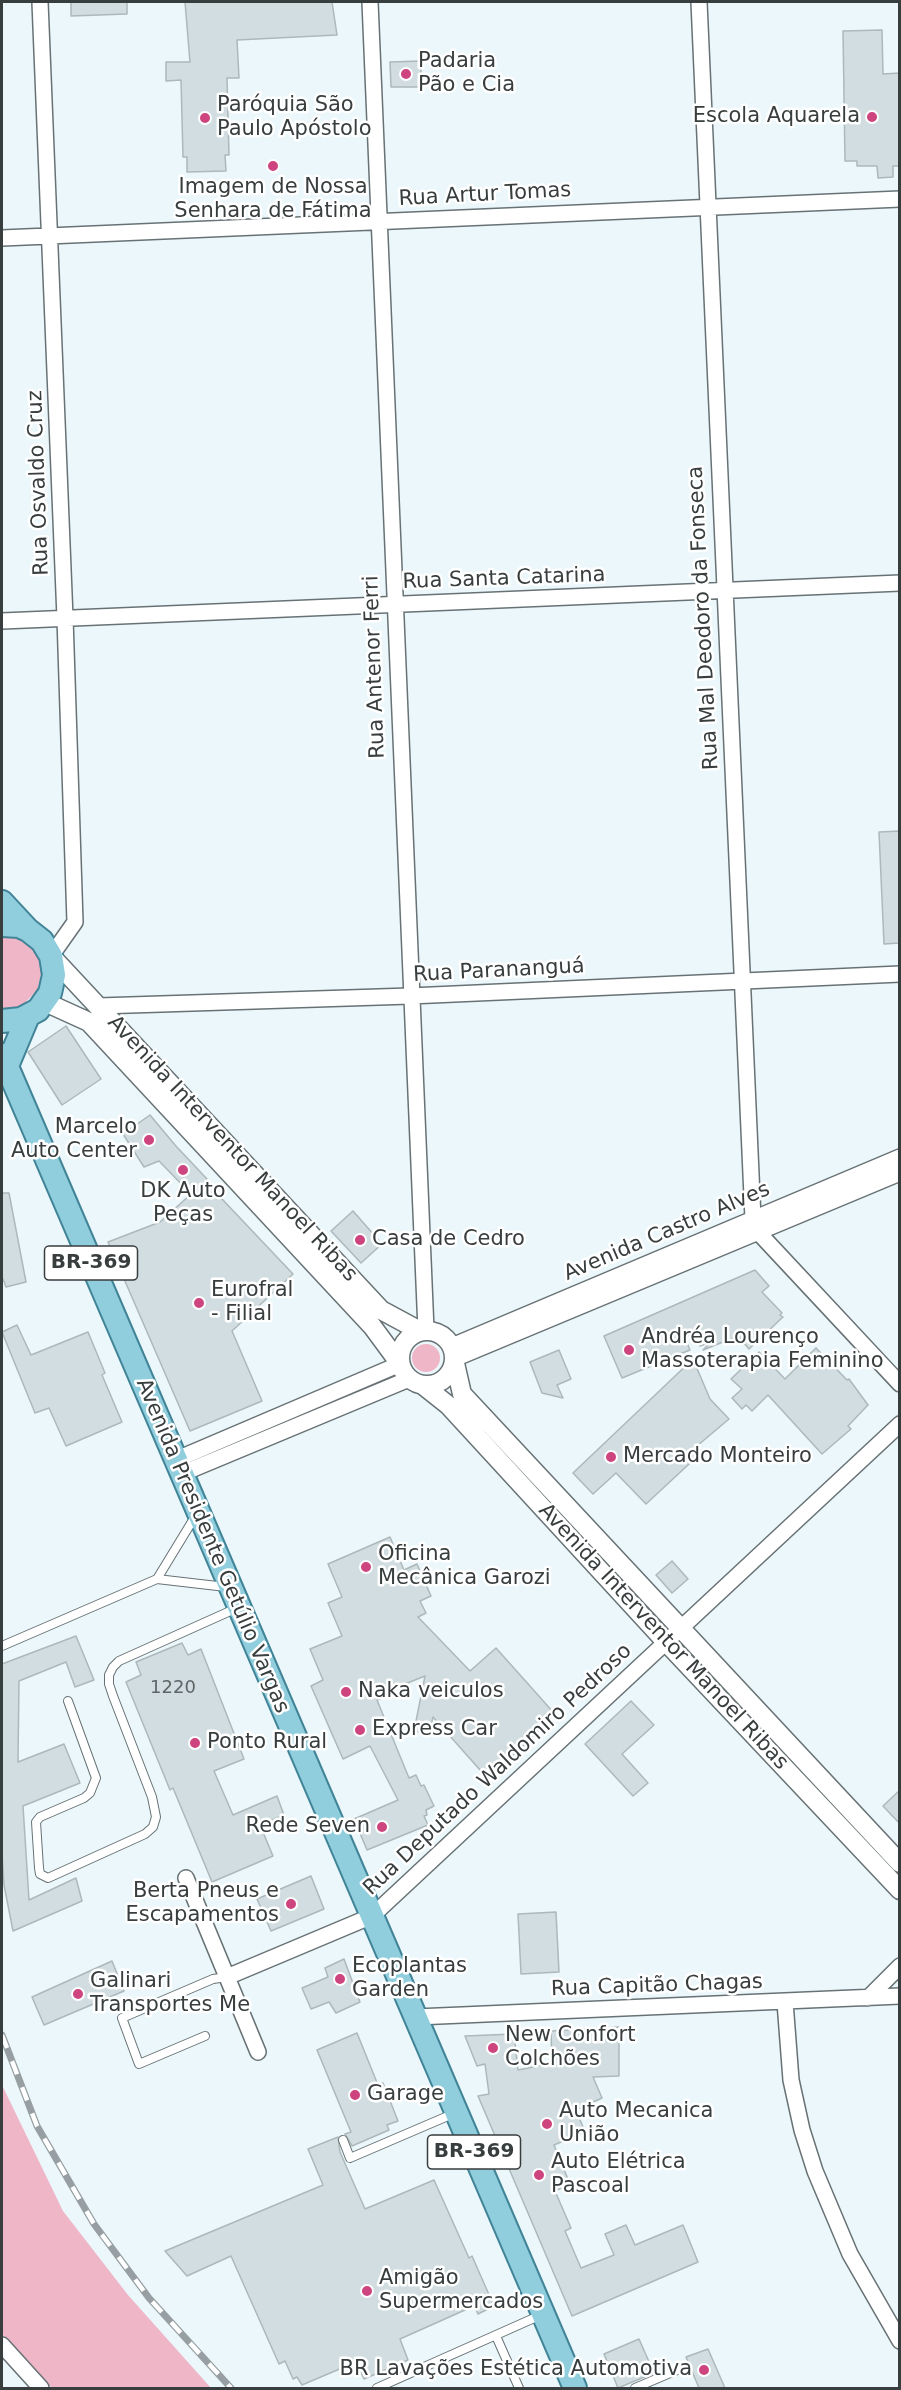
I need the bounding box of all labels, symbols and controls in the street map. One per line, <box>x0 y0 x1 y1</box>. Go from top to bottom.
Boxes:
place label: Padaria Pão e Cia <box>418 49 515 99</box>
marker: Padaria Pão e Cia <box>399 67 413 81</box>
place label: Paróquia São Paulo Apóstolo <box>217 93 372 143</box>
place label: Escola Aquarela <box>693 104 860 130</box>
marker: Escola Aquarela <box>865 110 879 124</box>
marker: Paróquia São Paulo Apóstolo <box>198 111 212 125</box>
marker: Imagem de Nossa Senhara de Fátima <box>266 159 280 173</box>
place label: Imagem de Nossa Senhara de Fátima <box>174 175 372 225</box>
street label: Rua Artur Tomas <box>398 178 572 212</box>
street label: Rua Osvaldo Cruz <box>23 390 55 576</box>
street label: Rua Mal Deodoro da Fonseca <box>683 465 725 771</box>
street label: Rua Santa Catarina <box>402 563 606 595</box>
street label: Rua Antenor Ferri <box>359 575 391 759</box>
street label: Rua Parananguá <box>413 954 585 988</box>
street label: Avenida Interventor Manoel Ribas <box>102 1011 362 1287</box>
place label: Marcelo Auto Center <box>11 1115 137 1165</box>
marker: Marcelo Auto Center <box>142 1133 156 1147</box>
marker: DK Auto Peças <box>176 1163 190 1177</box>
street label: Avenida Castro Alves <box>560 1177 774 1287</box>
place label: DK Auto Peças <box>140 1179 226 1229</box>
place label: Casa de Cedro <box>372 1227 525 1253</box>
marker: Casa de Cedro <box>353 1233 367 1247</box>
road number: BR-369 <box>44 1246 138 1280</box>
place label: Eurofral - Filial <box>211 1278 293 1328</box>
marker: Eurofral - Filial <box>192 1296 206 1310</box>
place label: Andréa Lourenço Massoterapia Feminino <box>641 1325 884 1375</box>
marker: Andréa Lourenço Massoterapia Feminino <box>622 1343 636 1357</box>
street label: Avenida Presidente Getúlio Vargas <box>130 1375 294 1717</box>
place label: Mercado Monteiro <box>623 1444 812 1470</box>
marker: Mercado Monteiro <box>604 1450 618 1464</box>
street label: Avenida Interventor Manoel Ribas <box>533 1499 793 1775</box>
place label: Oficina Mecânica Garozi <box>378 1542 551 1592</box>
marker: Oficina Mecânica Garozi <box>359 1560 373 1574</box>
street label: Rua Deputado Waldomiro Pedroso <box>359 1639 637 1901</box>
house number: 1220 <box>150 1677 196 1699</box>
place label: Naka veiculos <box>358 1679 504 1705</box>
marker: Naka veiculos <box>339 1685 353 1699</box>
place label: Express Car <box>372 1717 497 1743</box>
marker: Express Car <box>353 1723 367 1737</box>
place label: Ponto Rural <box>207 1730 327 1756</box>
marker: Ponto Rural <box>188 1736 202 1750</box>
place label: Rede Seven <box>246 1814 370 1840</box>
marker: Rede Seven <box>375 1820 389 1834</box>
place label: Berta Pneus e Escapamentos <box>125 1879 279 1929</box>
marker: Berta Pneus e Escapamentos <box>284 1897 298 1911</box>
place label: Ecoplantas Garden <box>352 1954 467 2004</box>
place label: Galinari Transportes Me <box>90 1969 250 2019</box>
street label: Rua Capitão Chagas <box>551 1970 763 2002</box>
marker: Ecoplantas Garden <box>333 1972 347 1986</box>
marker: Galinari Transportes Me <box>71 1987 85 2001</box>
place label: New Confort Colchões <box>505 2023 635 2073</box>
marker: New Confort Colchões <box>486 2041 500 2055</box>
place label: Garage <box>367 2082 444 2108</box>
marker: Garage <box>348 2088 362 2102</box>
place label: Auto Mecanica União <box>559 2099 713 2149</box>
marker: Auto Mecanica União <box>540 2117 554 2131</box>
road number: BR-369 <box>428 2135 520 2169</box>
place label: Auto Elétrica Pascoal <box>551 2150 686 2200</box>
marker: Auto Elétrica Pascoal <box>532 2168 546 2182</box>
place label: Amigão Supermercados <box>379 2266 543 2316</box>
marker: Amigão Supermercados <box>360 2284 374 2298</box>
place label: BR Lavações Estética Automotiva <box>340 2357 692 2383</box>
marker: BR Lavações Estética Automotiva <box>697 2363 711 2377</box>

